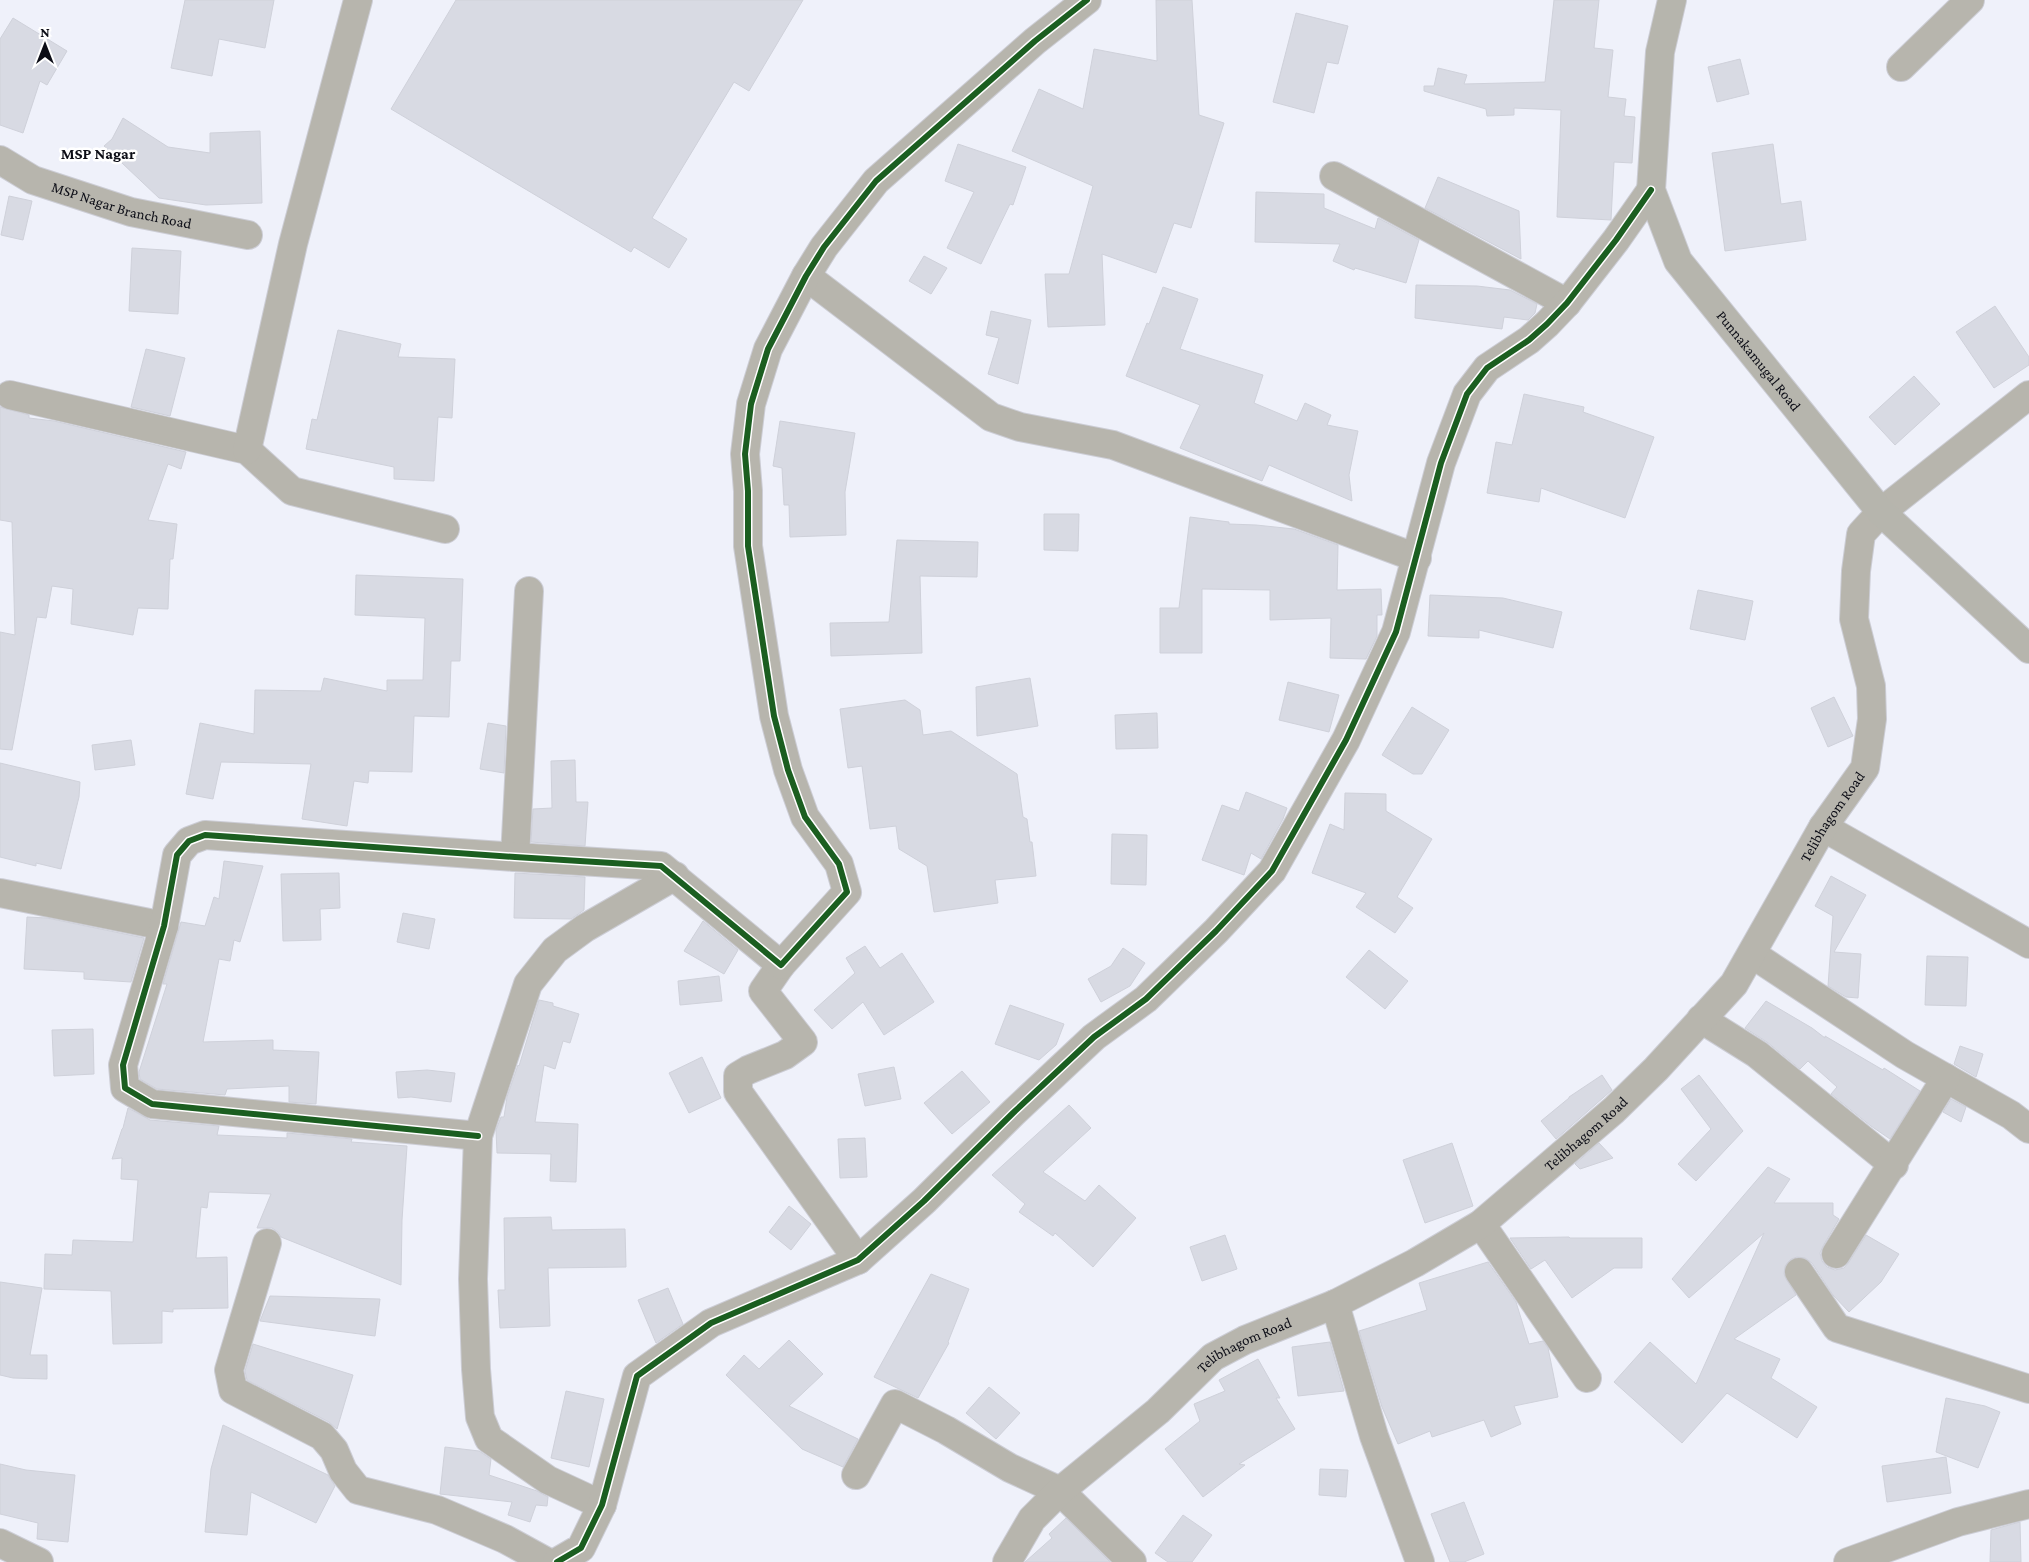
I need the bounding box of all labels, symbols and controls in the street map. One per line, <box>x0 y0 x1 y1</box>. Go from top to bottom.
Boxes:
north arrow <box>20 20 70 70</box>
text: N <box>40 24 50 40</box>
district label: MSP Nagar <box>61 145 136 162</box>
street label: MSP Nagar Branch Road <box>50 179 193 232</box>
street label: Punnakamugal Road <box>1714 308 1804 414</box>
street label: Telibhagom Road <box>1797 768 1868 865</box>
street label: Telibhagom Road <box>1541 1093 1631 1174</box>
street label: Telibhagom Road <box>1194 1314 1294 1376</box>

